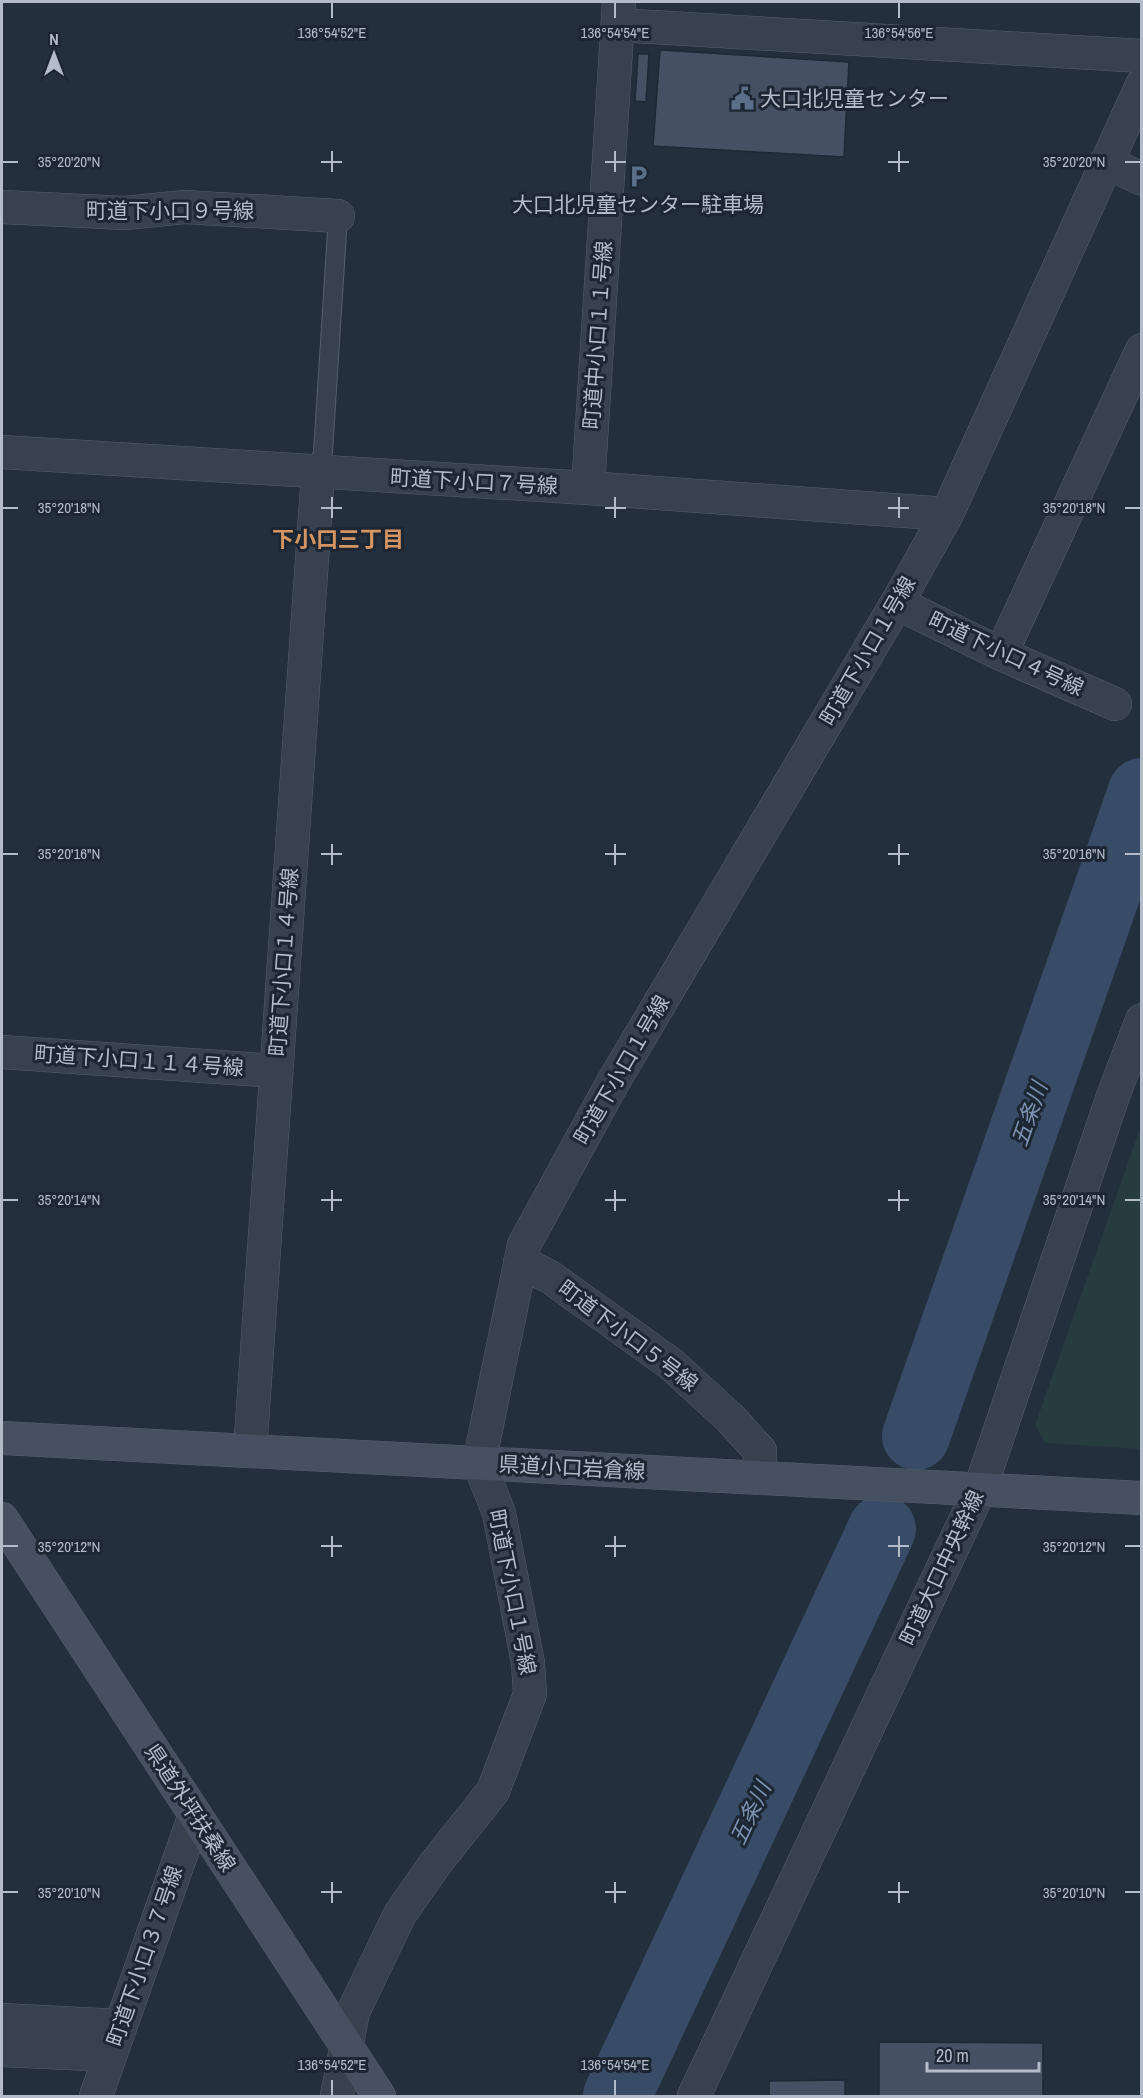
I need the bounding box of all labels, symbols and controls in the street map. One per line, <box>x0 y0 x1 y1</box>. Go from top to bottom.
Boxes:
text: 136°54'52"E <box>298 22 366 43</box>
text: 136°54'54"E <box>581 22 649 43</box>
text: 136°54'56"E <box>865 22 933 43</box>
north arrow <box>24 24 84 84</box>
text: N <box>49 28 59 50</box>
place label: 大口北児童センター <box>760 84 949 113</box>
public building icon: 大口北児童センター <box>729 86 755 112</box>
text: 35°20'20"N <box>38 151 100 172</box>
text: 35°20'20"N <box>1043 151 1105 172</box>
parking icon: 大口北児童センター駐車場 <box>625 164 651 190</box>
place label: 大口北児童センター駐車場 <box>512 190 764 219</box>
street label: 町道下小口９号線 <box>86 196 254 225</box>
street label: 町道中小口１１号線 <box>576 240 619 430</box>
street label: 町道下小口７号線 <box>389 463 559 500</box>
text: 35°20'18"N <box>38 497 100 518</box>
text: 35°20'18"N <box>1043 497 1105 518</box>
district label: 下小口三丁目 <box>272 524 404 554</box>
street label: 町道下小口１号線 <box>813 571 922 731</box>
street label: 町道下小口４号線 <box>924 605 1088 702</box>
text: 35°20'16"N <box>38 843 100 864</box>
text: 35°20'16"N <box>1043 843 1105 864</box>
street label: 町道下小口１４号線 <box>262 867 305 1057</box>
street label: 町道下小口１号線 <box>567 990 676 1150</box>
street label: 町道下小口１１４号線 <box>33 1039 245 1082</box>
water label: 五条川 <box>1004 1076 1055 1150</box>
text: 35°20'14"N <box>38 1189 100 1210</box>
text: 35°20'14"N <box>1043 1189 1105 1210</box>
street label: 町道下小口５号線 <box>552 1273 704 1398</box>
street label: 県道小口岩倉線 <box>498 1449 646 1486</box>
street label: 町道大口中央幹線 <box>893 1486 990 1650</box>
street label: 町道下小口１号線 <box>482 1507 543 1677</box>
text: 35°20'12"N <box>38 1536 100 1557</box>
text: 35°20'12"N <box>1043 1536 1105 1557</box>
street label: 県道外坪扶桑線 <box>138 1738 243 1877</box>
water label: 五条川 <box>722 1775 778 1849</box>
street label: 町道下小口３７号線 <box>100 1862 189 2050</box>
text: 35°20'10"N <box>38 1882 100 1903</box>
text: 35°20'10"N <box>1043 1882 1105 1903</box>
scale bar <box>927 2035 1040 2073</box>
text: 20 m <box>936 2043 969 2068</box>
text: 136°54'52"E <box>298 2054 366 2075</box>
text: 136°54'54"E <box>581 2054 649 2075</box>

